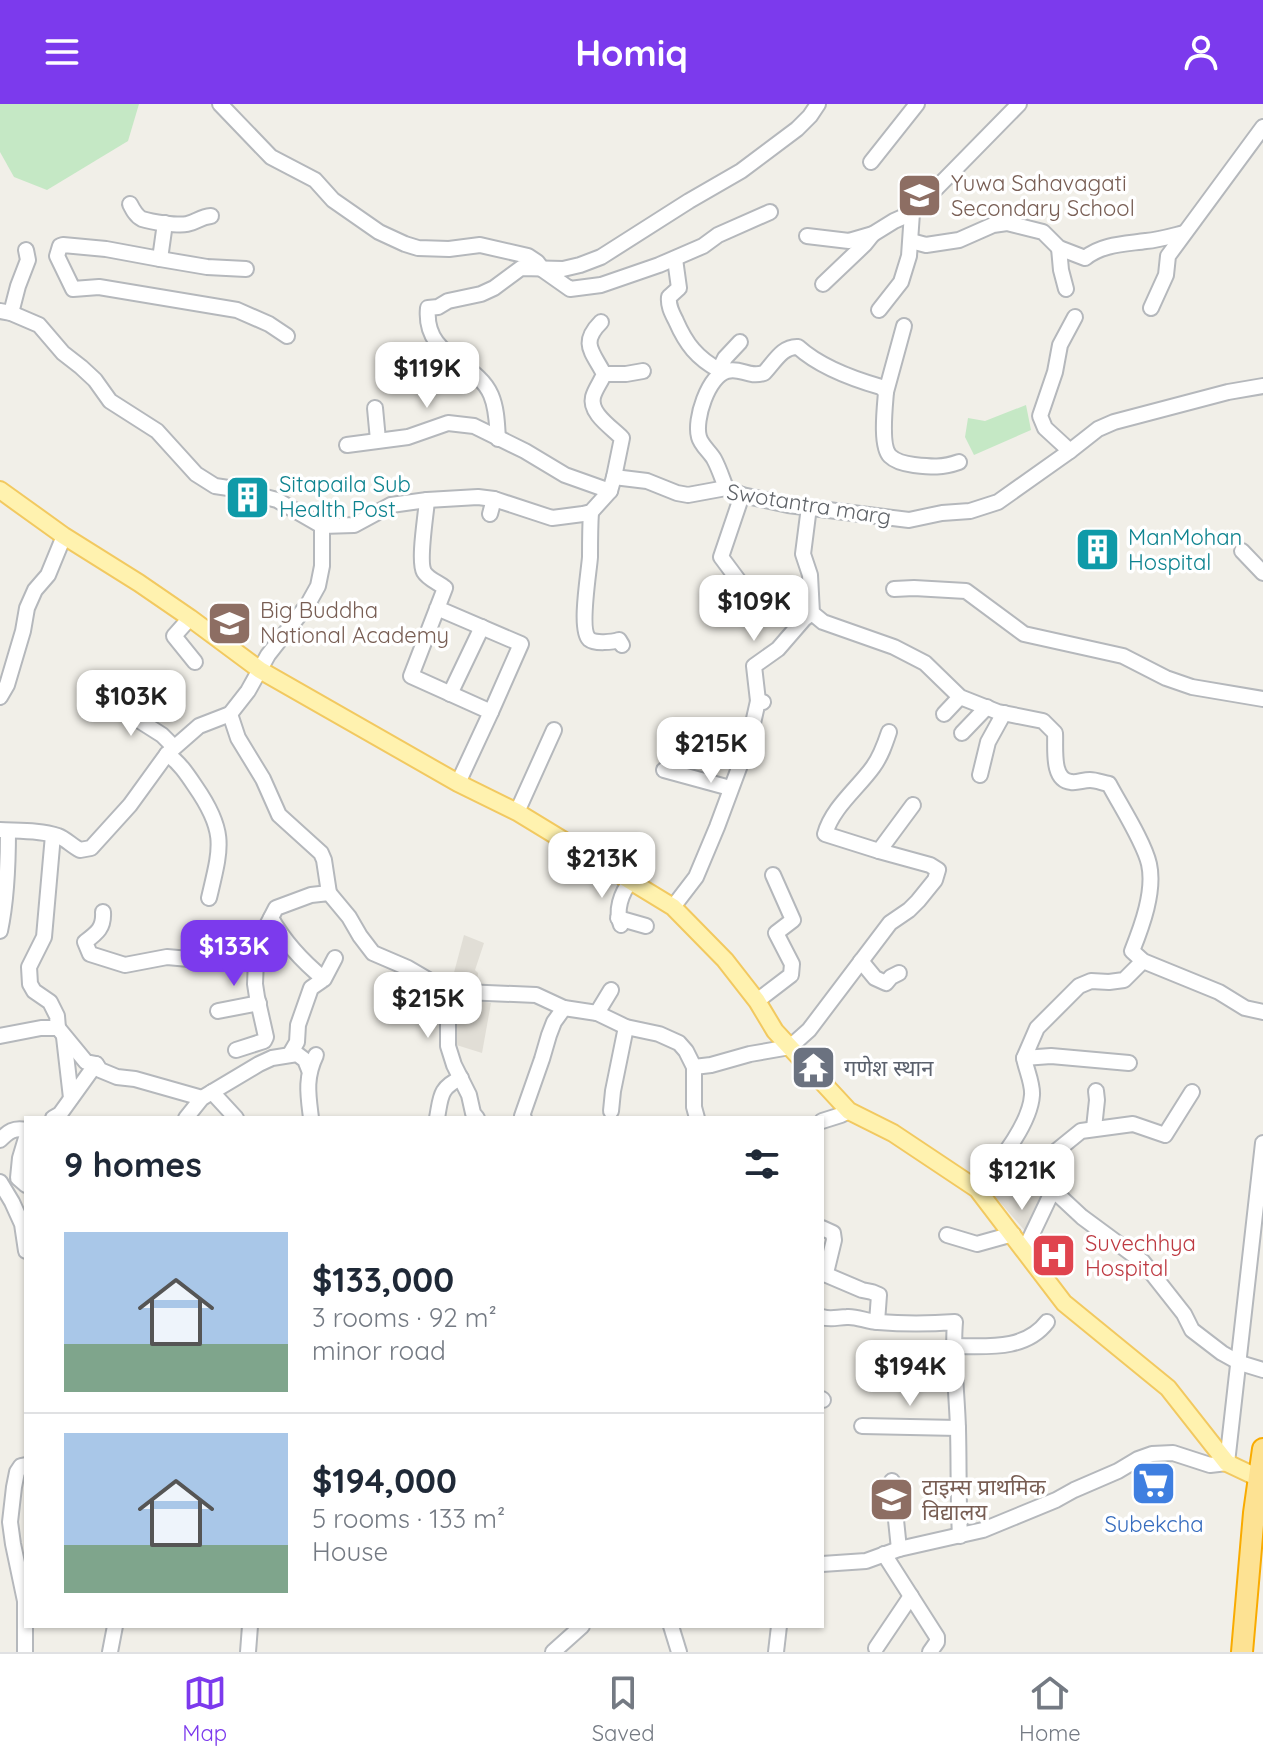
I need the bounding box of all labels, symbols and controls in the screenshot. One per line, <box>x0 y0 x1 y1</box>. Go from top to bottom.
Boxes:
icon: menu <box>40 30 84 74</box>
text: Homiq <box>575 30 688 75</box>
icon: person <box>1179 30 1223 74</box>
place label: Yuwa Sahavagati Secondary School <box>951 169 1135 222</box>
school or university icon: Yuwa Sahavagati Secondary School <box>896 172 944 220</box>
pin: $119K <box>371 342 483 410</box>
text: $119K <box>393 351 461 384</box>
place label: Sitapaila Sub Health Post <box>279 470 411 523</box>
building icon: Sitapaila Sub Health Post <box>224 473 272 521</box>
street label: Swotantra marg <box>725 477 893 531</box>
place label: ManMohan Hospital <box>1128 523 1242 576</box>
building icon: ManMohan Hospital <box>1073 526 1121 574</box>
pin: $109K <box>698 575 810 643</box>
text: $109K <box>717 584 791 617</box>
place label: Big Buddha National Academy <box>260 596 449 649</box>
school or university icon: Big Buddha National Academy <box>205 599 253 647</box>
pin: $103K <box>75 670 187 738</box>
text: $103K <box>95 679 167 712</box>
pin: $215K <box>655 717 767 785</box>
text: $215K <box>675 726 747 759</box>
pin: $213K <box>546 832 658 900</box>
text: $213K <box>566 841 638 874</box>
pin: $133K <box>178 920 290 988</box>
text: $133K <box>199 929 269 962</box>
pin: $215K <box>372 972 484 1040</box>
text: $215K <box>392 981 464 1014</box>
temple icon: गणेश स्थान <box>789 1044 837 1092</box>
place label: गणेश स्थान <box>844 1054 934 1082</box>
icon: filters <box>740 1142 784 1186</box>
text: 9 homes <box>64 1143 202 1186</box>
pin: $121K <box>966 1144 1078 1212</box>
text: $121K <box>988 1153 1056 1186</box>
place label: Suvechhya Hospital <box>1085 1229 1196 1282</box>
hospital icon: Suvechhya Hospital <box>1030 1232 1078 1280</box>
text: $133,000 <box>312 1258 454 1301</box>
icon: home <box>128 1264 224 1360</box>
text: 3 rooms · 92 m² <box>312 1301 497 1334</box>
text: minor road <box>312 1334 446 1367</box>
pin: $194K <box>854 1340 966 1408</box>
text: $194K <box>874 1349 946 1382</box>
text: $194,000 <box>312 1459 457 1502</box>
supermarket icon: Subekcha <box>1130 1459 1178 1507</box>
icon: home <box>128 1465 224 1561</box>
place label: टाइम्स प्राथमिक विद्यालय <box>922 1473 1047 1526</box>
school or university icon: टाइम्स प्राथमिक विद्यालय <box>867 1476 915 1524</box>
text: 5 rooms · 133 m² <box>312 1502 505 1535</box>
place label: Subekcha <box>1104 1510 1204 1538</box>
text: House <box>312 1535 388 1568</box>
tab: Map <box>182 1671 227 1747</box>
tab: Saved <box>592 1671 654 1747</box>
tab: Home <box>1019 1671 1081 1747</box>

